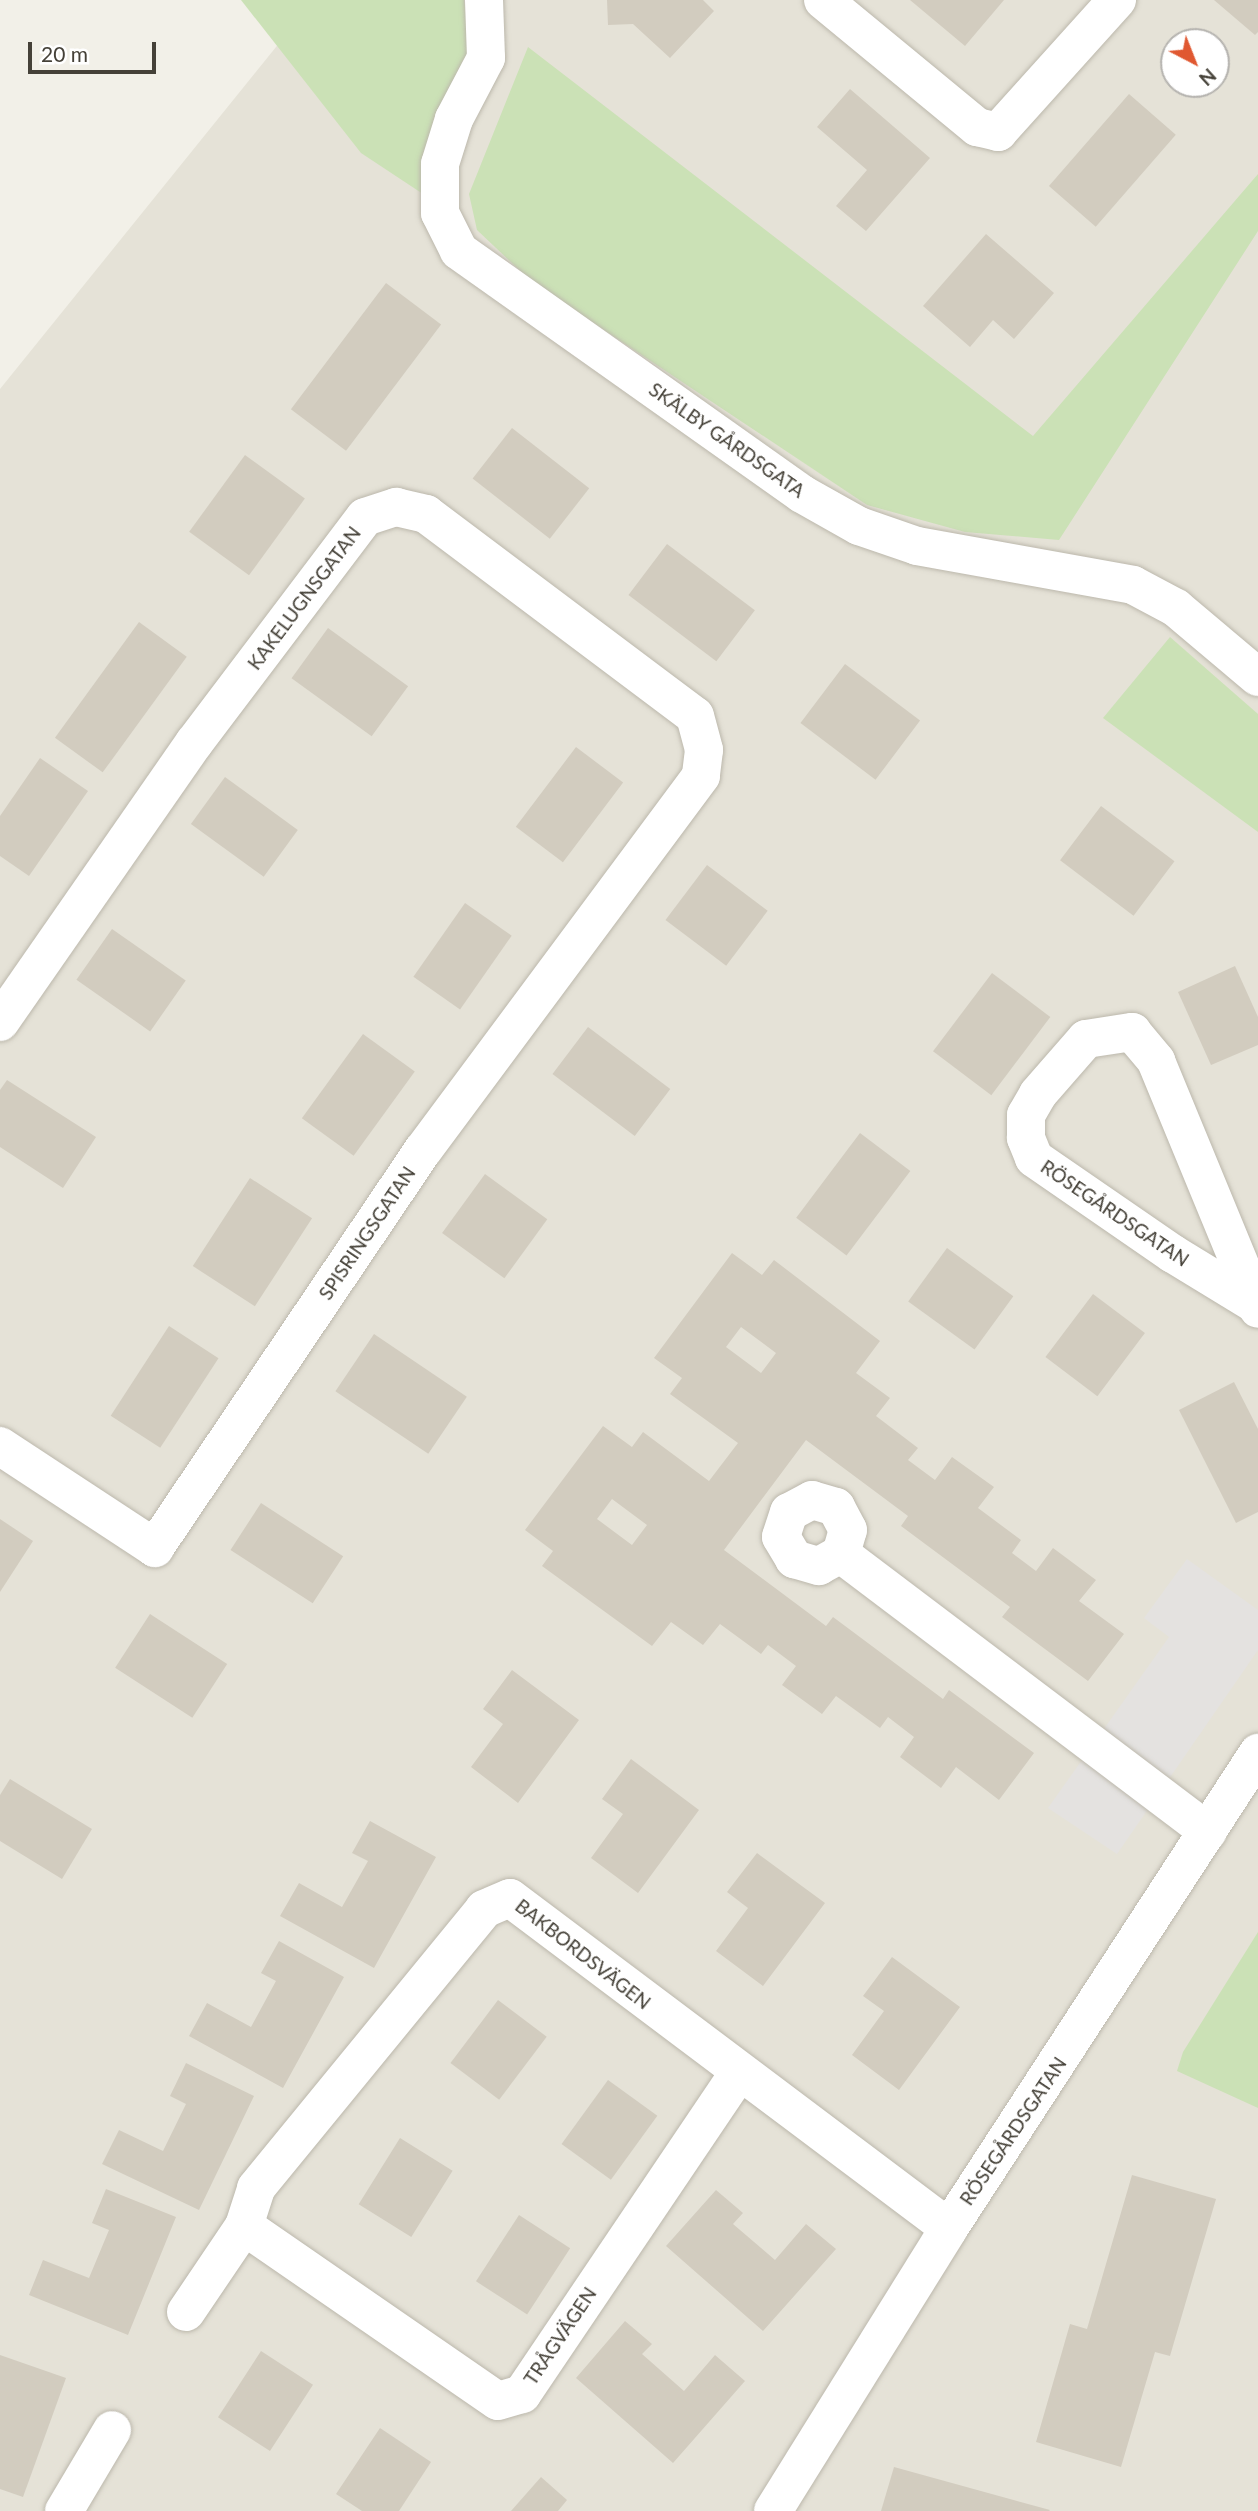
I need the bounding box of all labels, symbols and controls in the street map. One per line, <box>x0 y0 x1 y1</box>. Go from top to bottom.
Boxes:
scale bar <box>32 28 159 72</box>
north arrow <box>1160 28 1230 98</box>
text: 20 m <box>41 41 88 66</box>
text: N <box>1195 64 1221 91</box>
street label: SKÄLBY GÅRDSGATA <box>645 377 809 503</box>
street label: KAKELUGNSGATAN <box>243 522 365 674</box>
street label: RÖSEGÅRDSGATAN <box>1037 1155 1193 1271</box>
street label: SPISRINGSGATAN <box>314 1162 420 1304</box>
street label: BAKBORDSVÄGEN <box>511 1894 655 2014</box>
street label: RÖSEGÅRDSGATAN <box>955 2053 1071 2209</box>
street label: TRÅGVÄGEN <box>519 2283 601 2389</box>

